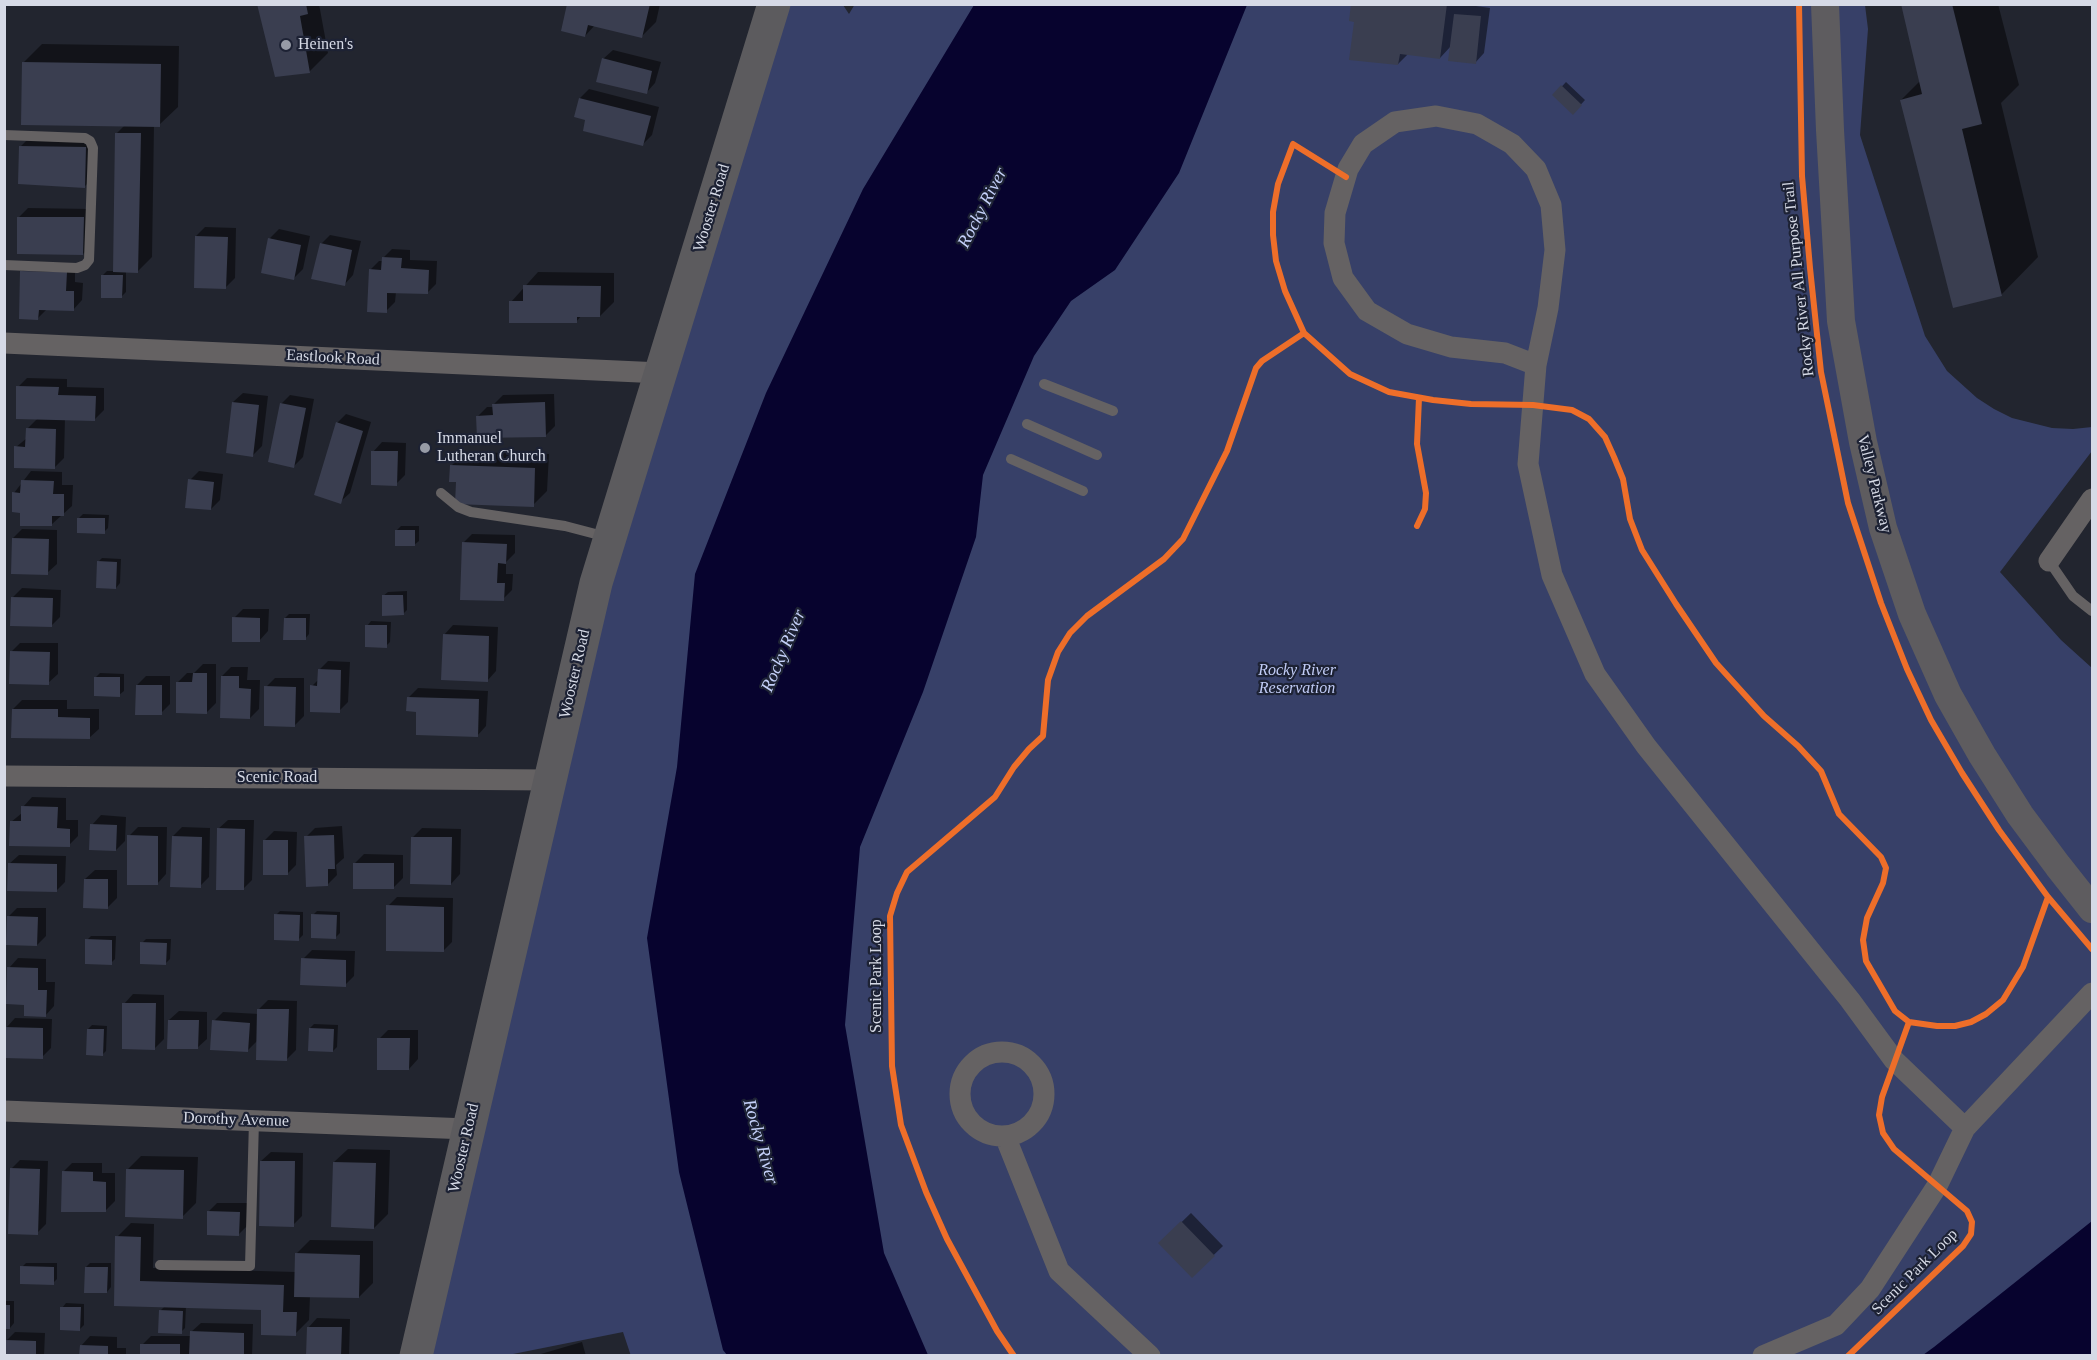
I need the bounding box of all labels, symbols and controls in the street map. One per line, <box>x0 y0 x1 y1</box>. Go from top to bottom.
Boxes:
place label: Heinen's <box>298 35 353 55</box>
marker: Heinen's <box>279 38 293 52</box>
street label: Wooster Road <box>690 162 734 254</box>
water label: Rocky River <box>954 164 1012 252</box>
street label: Rocky River All Purpose Trail <box>1779 181 1819 377</box>
street label: Eastlook Road <box>286 346 380 370</box>
place label: Immanuel Lutheran Church <box>437 429 546 467</box>
street label: Valley Parkway <box>1852 433 1896 535</box>
marker: Immanuel Lutheran Church <box>418 441 432 455</box>
water label: Rocky River <box>757 607 811 695</box>
street label: Wooster Road <box>555 628 595 720</box>
park label: Rocky River Reservation <box>1258 661 1336 699</box>
street label: Scenic Road <box>237 768 317 788</box>
street label: Scenic Park Loop <box>867 919 887 1033</box>
water label: Rocky River <box>738 1097 782 1187</box>
street label: Wooster Road <box>444 1102 484 1194</box>
street label: Dorothy Avenue <box>183 1109 289 1131</box>
street label: Scenic Park Loop <box>1868 1225 1962 1319</box>

